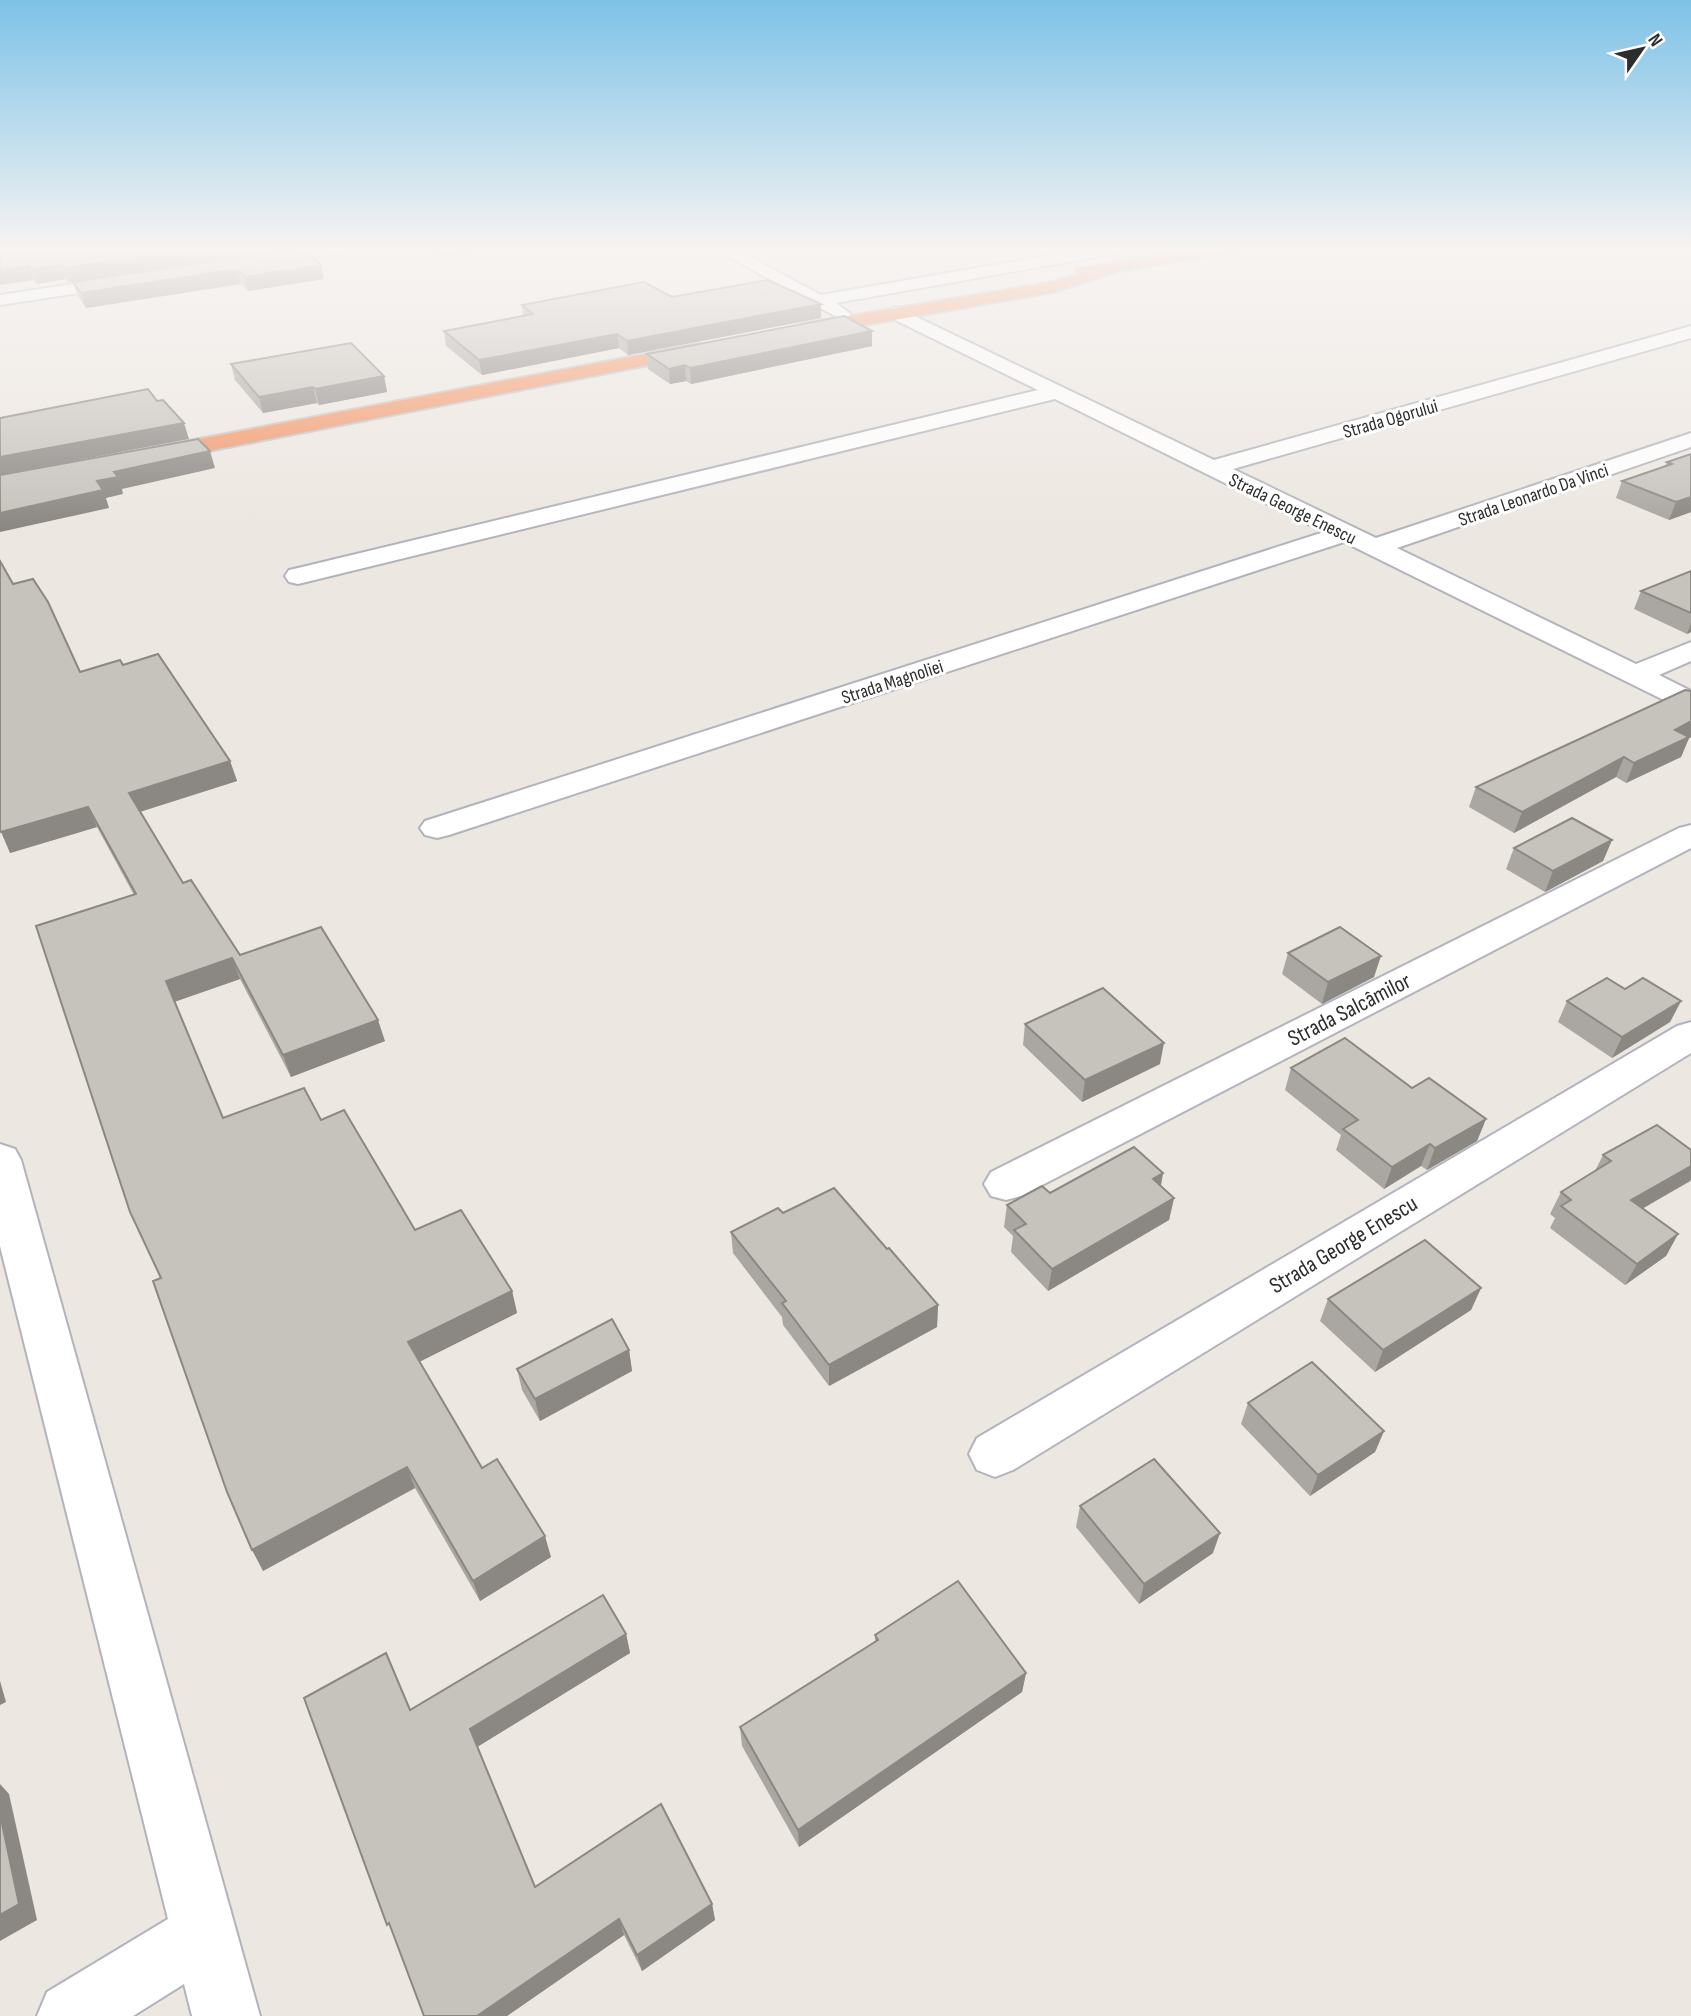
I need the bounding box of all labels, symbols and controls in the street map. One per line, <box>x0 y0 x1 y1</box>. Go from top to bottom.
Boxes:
north arrow <box>1607 14 1677 84</box>
text: N <box>1642 30 1667 51</box>
street label: Strada Ogorului <box>1340 395 1441 444</box>
street label: Strada Leonardo Da Vinci <box>1455 459 1612 532</box>
street label: Strada George Enescu <box>1225 469 1360 550</box>
street label: Strada Magnoliei <box>839 655 946 710</box>
street label: Strada Salcâmilor <box>1283 967 1416 1053</box>
street label: Strada George Enescu <box>1264 1190 1423 1300</box>

